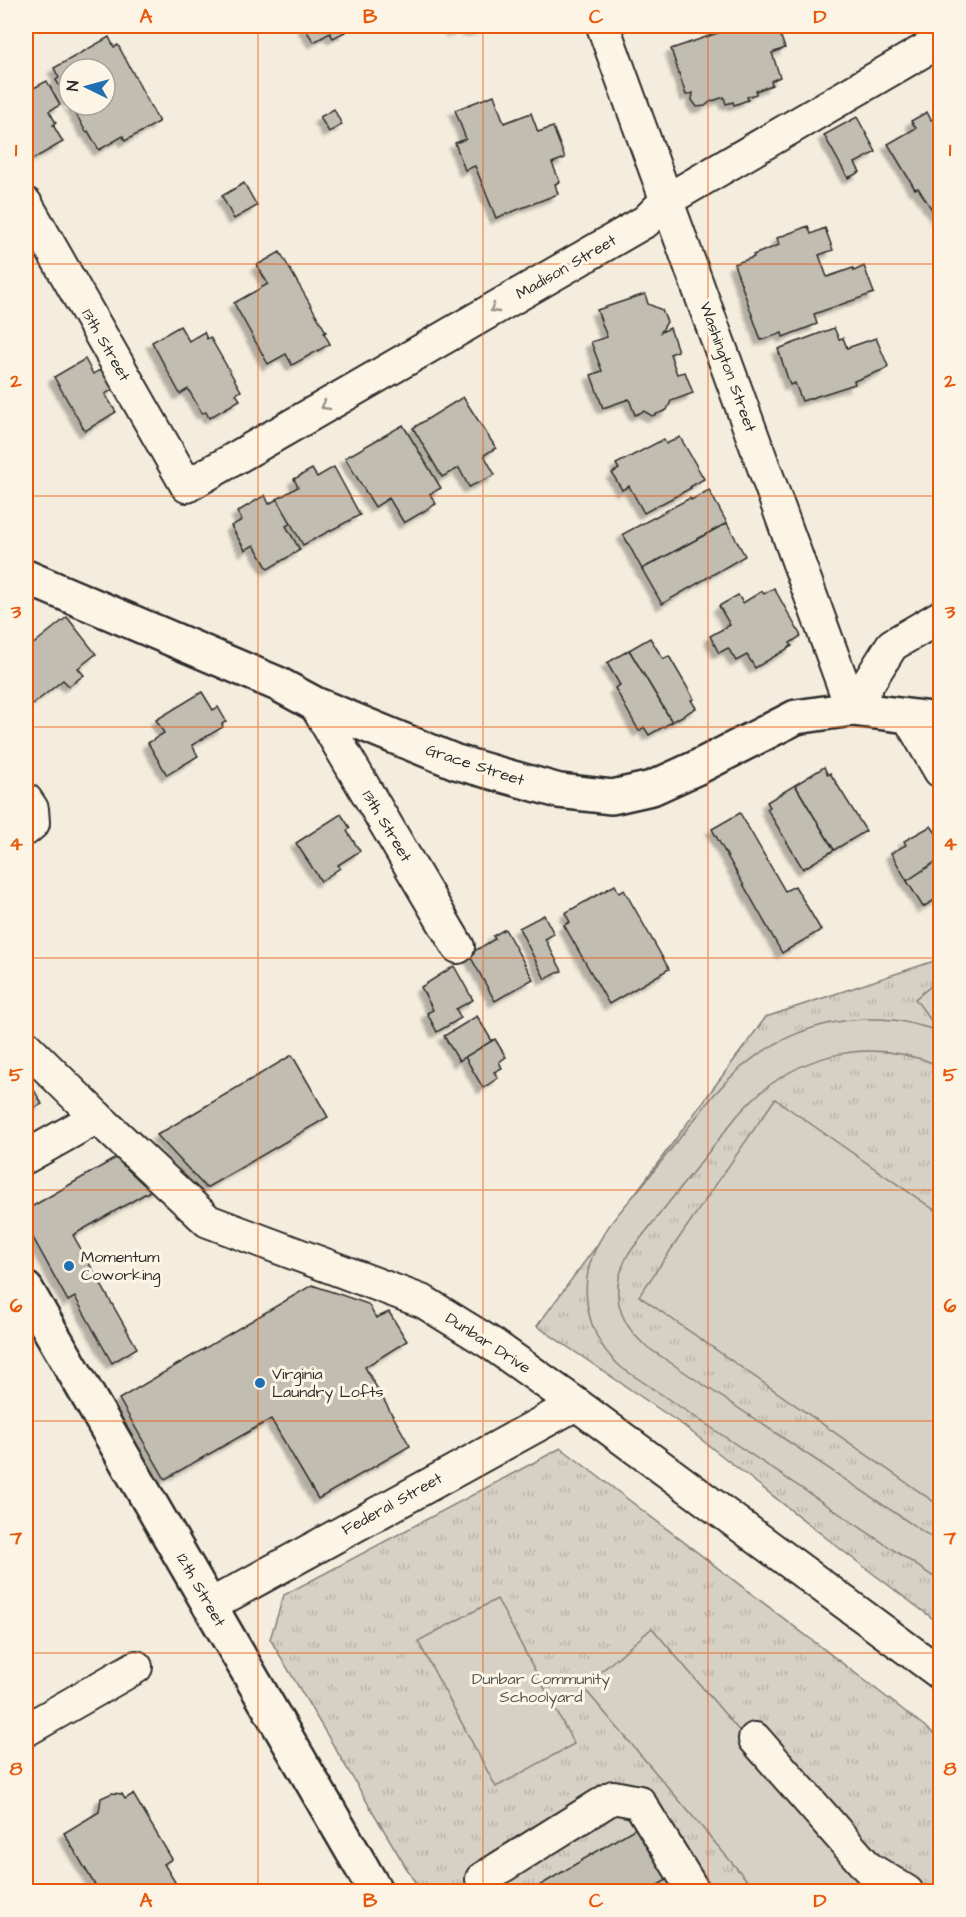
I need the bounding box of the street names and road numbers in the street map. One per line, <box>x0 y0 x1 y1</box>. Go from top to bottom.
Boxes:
street label: Madison Street <box>512 229 621 305</box>
street label: Washington Street <box>693 299 762 436</box>
street label: 13th Street <box>76 305 136 386</box>
street label: Grace Street <box>423 739 528 791</box>
street label: 13th Street <box>357 786 417 867</box>
street label: Dunbar Drive <box>441 1307 535 1379</box>
street label: Federal Street <box>338 1467 447 1541</box>
street label: 12th Street <box>171 1549 231 1631</box>

